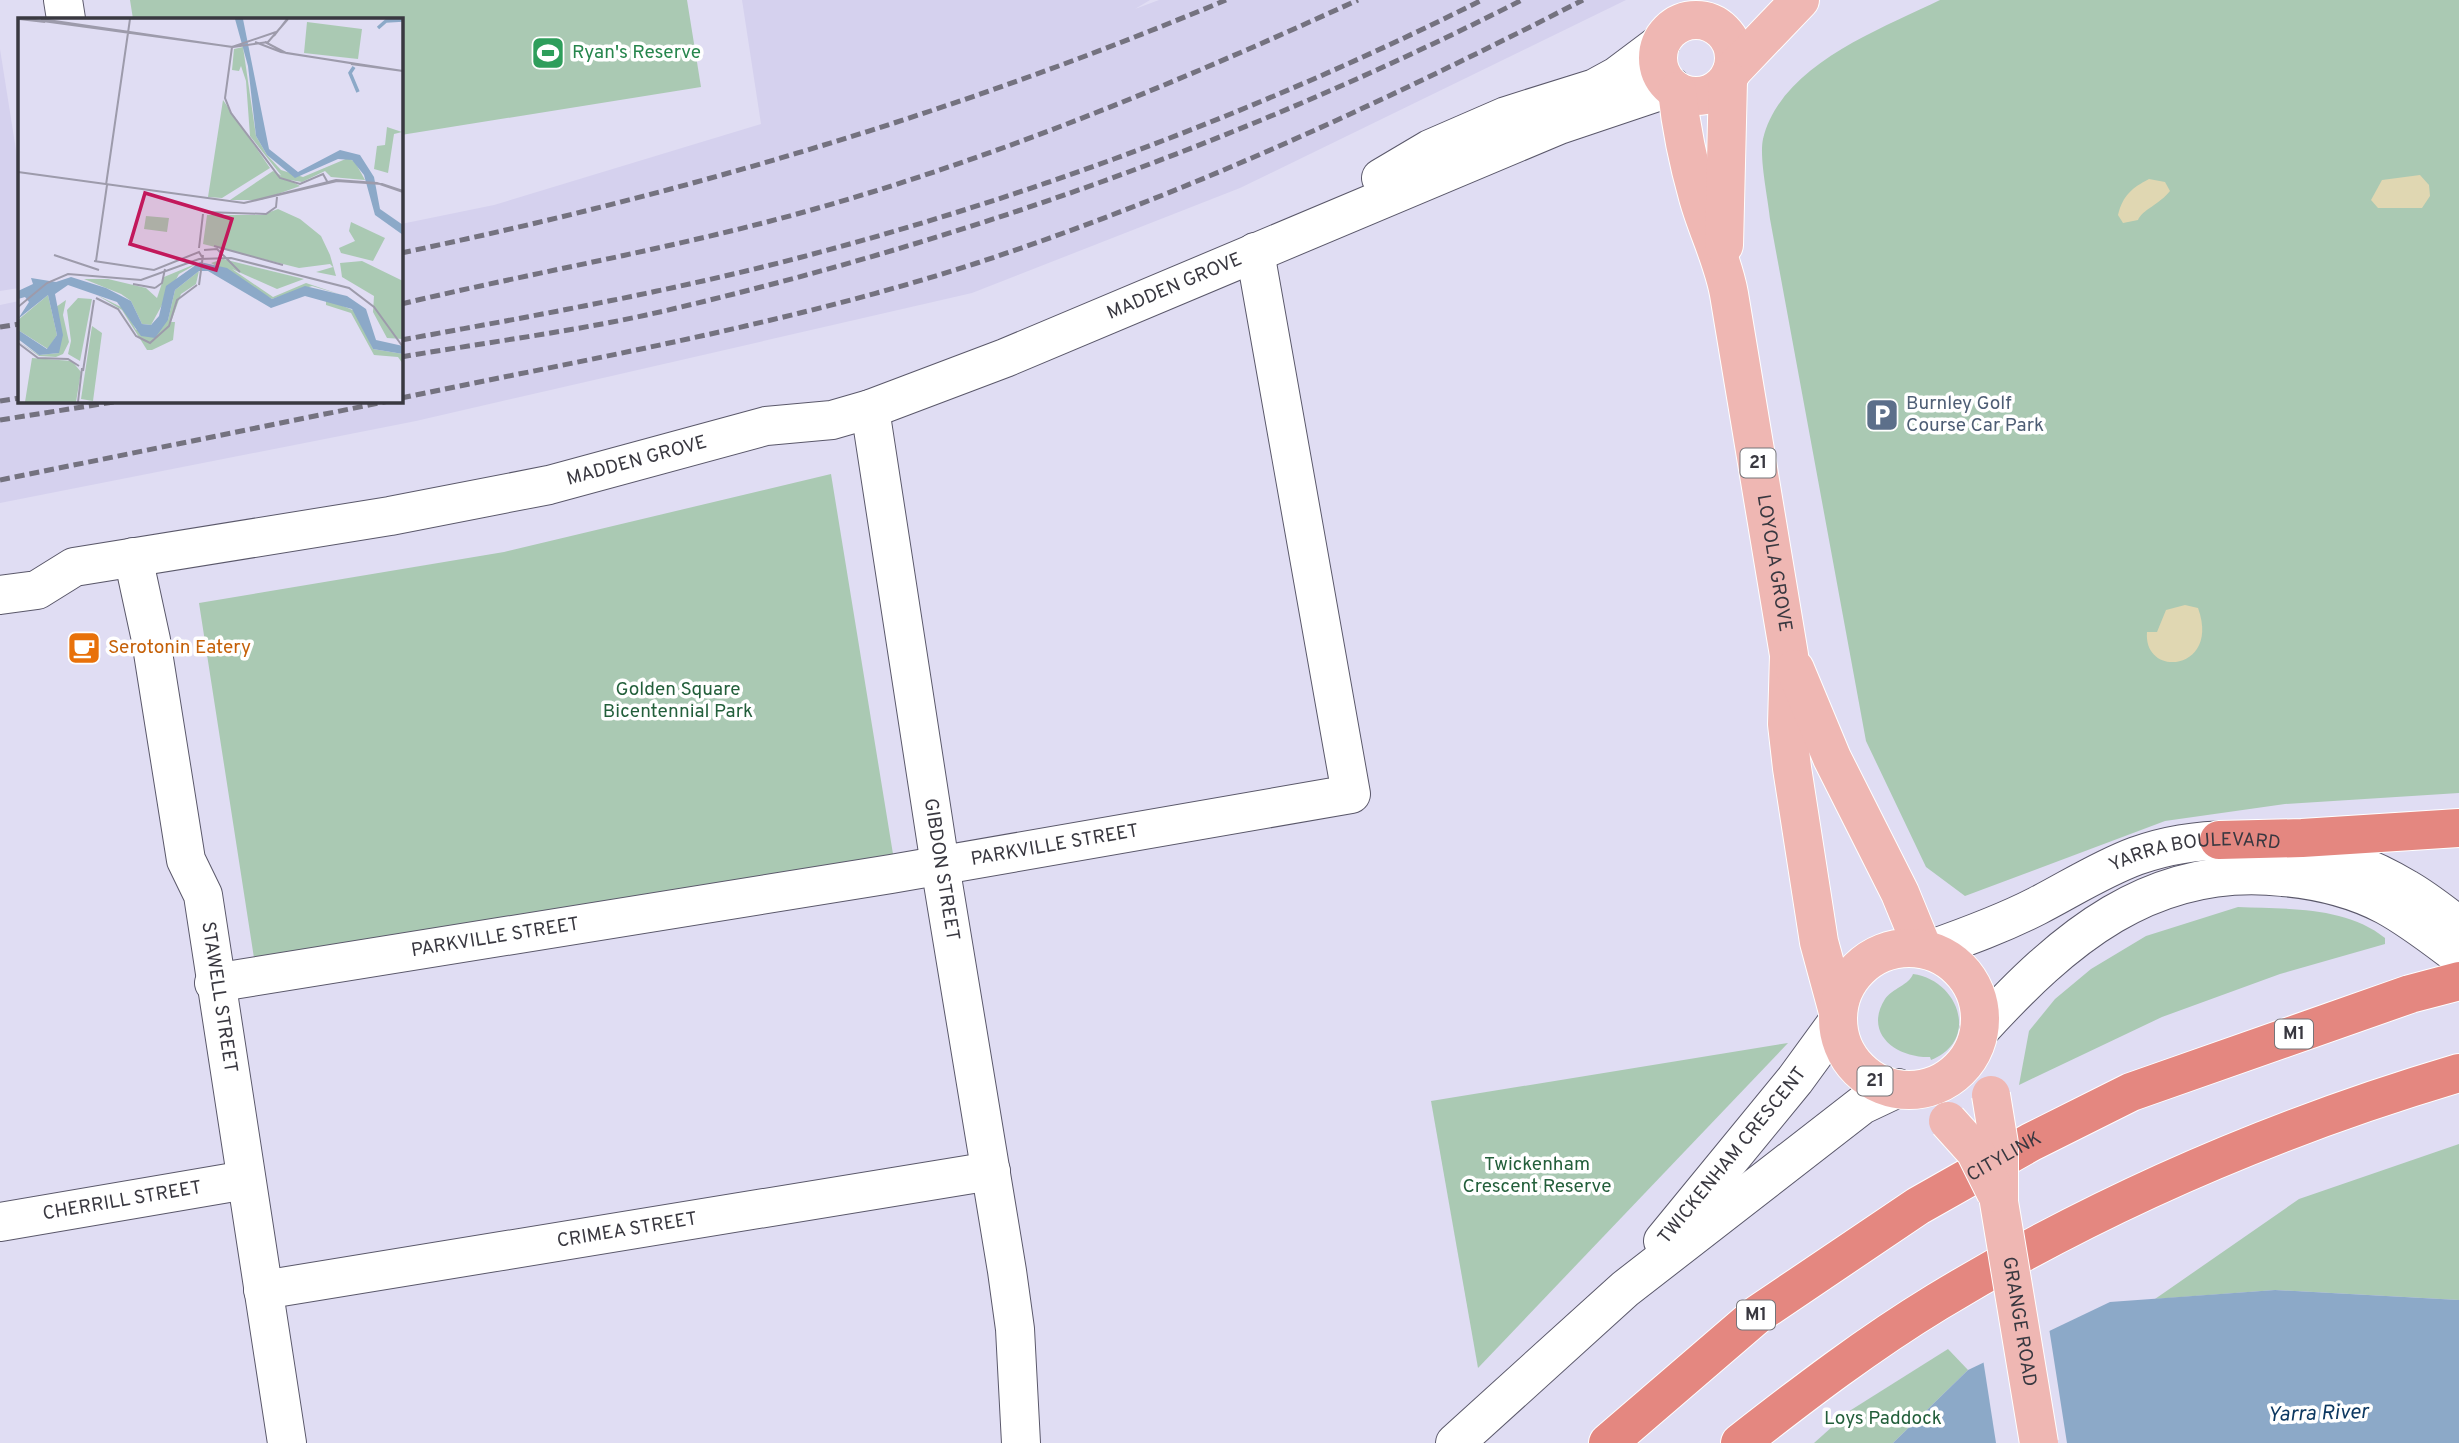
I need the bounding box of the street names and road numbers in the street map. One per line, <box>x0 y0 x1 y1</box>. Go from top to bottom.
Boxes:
street label: MADDEN GROVE <box>1103 248 1246 326</box>
street label: MADDEN GROVE <box>564 431 710 492</box>
road number: 21 <box>1740 448 1776 477</box>
street label: LOYOLA GROVE <box>1751 493 1797 634</box>
street label: GIBDON STREET <box>918 797 964 943</box>
street label: PARKVILLE STREET <box>969 819 1141 872</box>
street label: YARRA BOULEVARD <box>2105 828 2282 878</box>
street label: PARKVILLE STREET <box>410 912 581 963</box>
street label: STAWELL STREET <box>195 920 242 1075</box>
road number: M1 <box>2275 1020 2313 1049</box>
street label: TWICKENHAM CRESCENT <box>1653 1063 1812 1249</box>
road number: 21 <box>1857 1066 1892 1096</box>
street label: CITYLINK <box>1963 1127 2046 1188</box>
street label: CHERRILL STREET <box>41 1176 204 1227</box>
street label: CRIMEA STREET <box>555 1207 699 1254</box>
street label: GRANGE ROAD <box>1996 1255 2041 1388</box>
road number: M1 <box>1737 1300 1775 1330</box>

